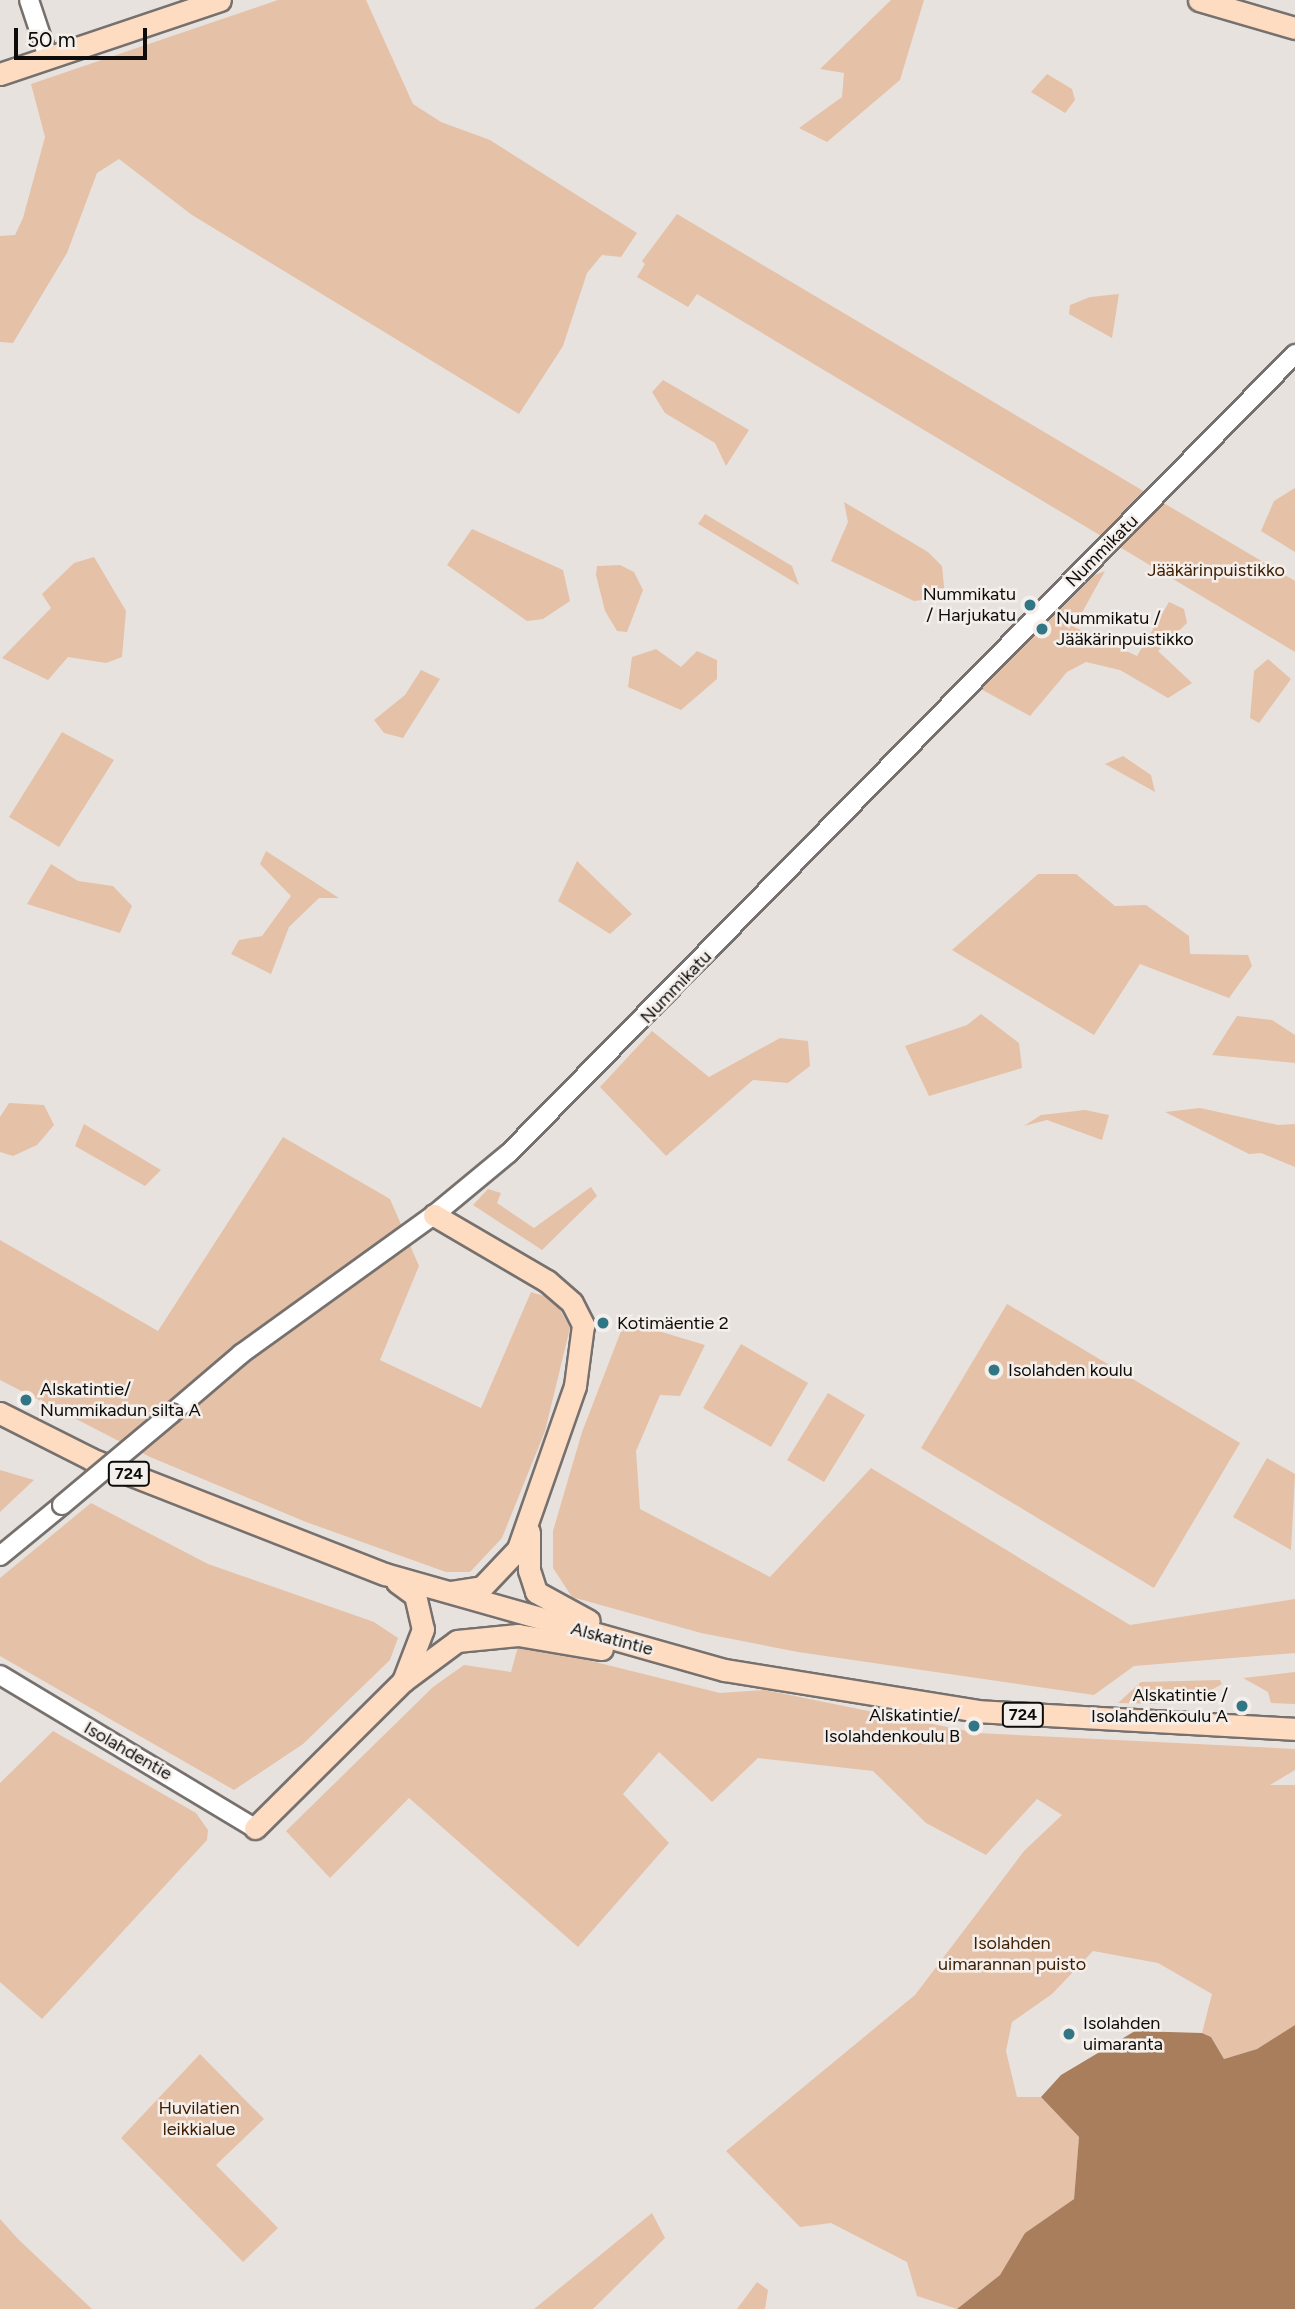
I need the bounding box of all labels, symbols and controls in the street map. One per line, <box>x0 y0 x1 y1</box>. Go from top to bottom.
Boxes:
scale bar <box>18 14 150 58</box>
text: 50 m <box>27 27 76 52</box>
street label: Nummikatu <box>1061 510 1143 592</box>
park label: Jääkärinpuistikko <box>1147 559 1285 581</box>
place label: Nummikatu / Harjukatu <box>923 584 1016 626</box>
marker: Nummikatu / Harjukatu <box>1022 597 1038 613</box>
place label: Nummikatu / Jääkärinpuistikko <box>1056 608 1194 650</box>
marker: Nummikatu / Jääkärinpuistikko <box>1034 621 1050 637</box>
street label: Nummikatu <box>636 946 716 1028</box>
place label: Kotimäentie 2 <box>617 1312 729 1334</box>
marker: Kotimäentie 2 <box>595 1315 611 1331</box>
place label: Isolahden koulu <box>1008 1359 1133 1381</box>
marker: Isolahden koulu <box>986 1362 1002 1378</box>
place label: Alskatintie/ Nummikadun silta A <box>40 1379 201 1422</box>
marker: Alskatintie/ Nummikadun silta A <box>18 1392 34 1408</box>
road number: 724 <box>106 1462 152 1486</box>
street label: Alskatintie <box>569 1618 655 1660</box>
place label: Alskatintie / Isolahdenkoulu A <box>1091 1685 1228 1728</box>
marker: Alskatintie / Isolahdenkoulu A <box>1234 1698 1250 1714</box>
road number: 724 <box>1000 1702 1046 1728</box>
place label: Alskatintie/ Isolahdenkoulu B <box>824 1705 960 1748</box>
street label: Isolahdentie <box>80 1717 176 1785</box>
marker: Alskatintie/ Isolahdenkoulu B <box>966 1718 982 1734</box>
park label: Isolahden uimarannan puisto <box>938 1933 1086 1976</box>
place label: Isolahden uimaranta <box>1083 2013 1163 2056</box>
marker: Isolahden uimaranta <box>1061 2026 1077 2042</box>
park label: Huvilatien leikkialue <box>158 2098 240 2140</box>

